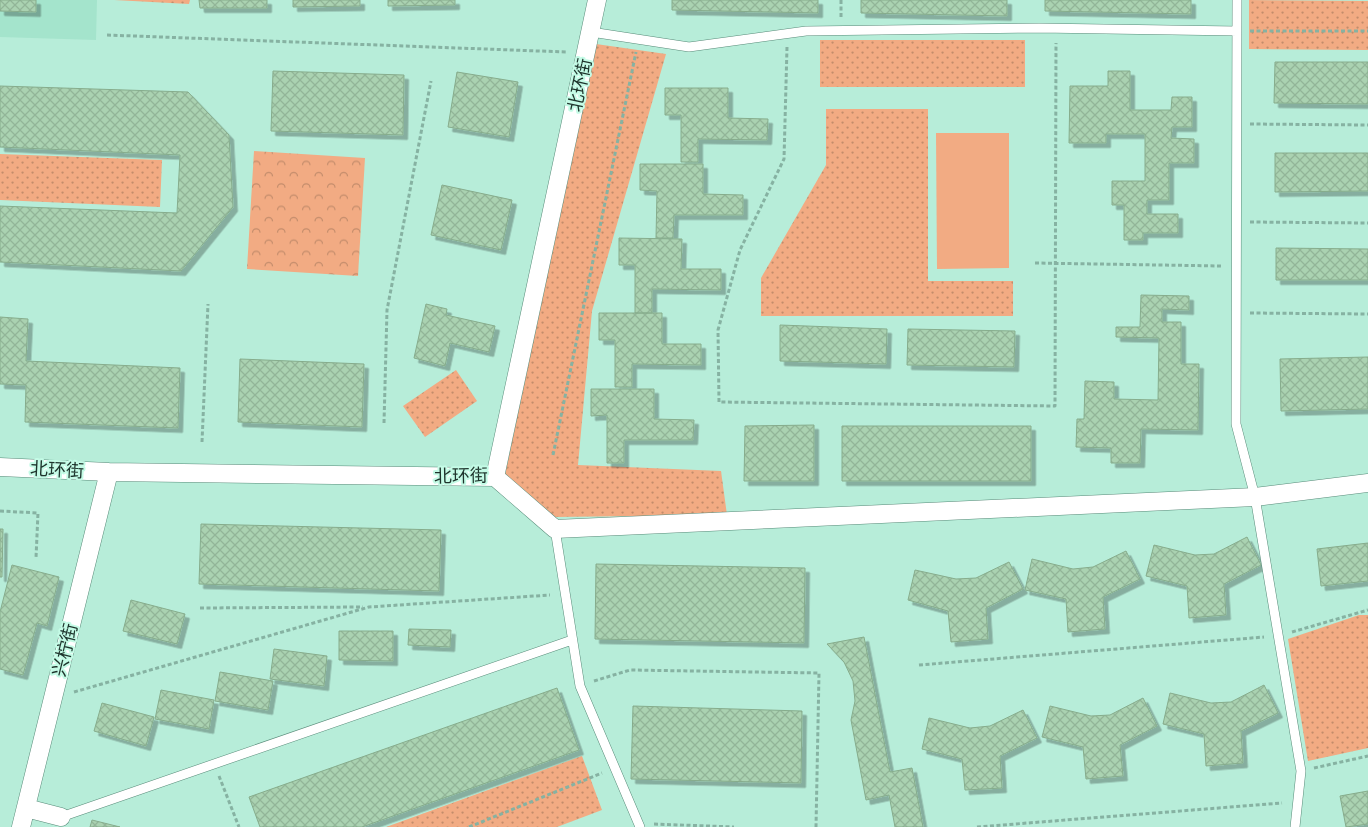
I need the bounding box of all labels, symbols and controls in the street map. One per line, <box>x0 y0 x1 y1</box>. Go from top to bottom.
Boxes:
street label: 北环街 <box>563 56 596 114</box>
street label: 北环街 <box>29 457 85 482</box>
street label: 北环街 <box>434 464 488 487</box>
street label: 兴柠街 <box>47 621 82 679</box>

